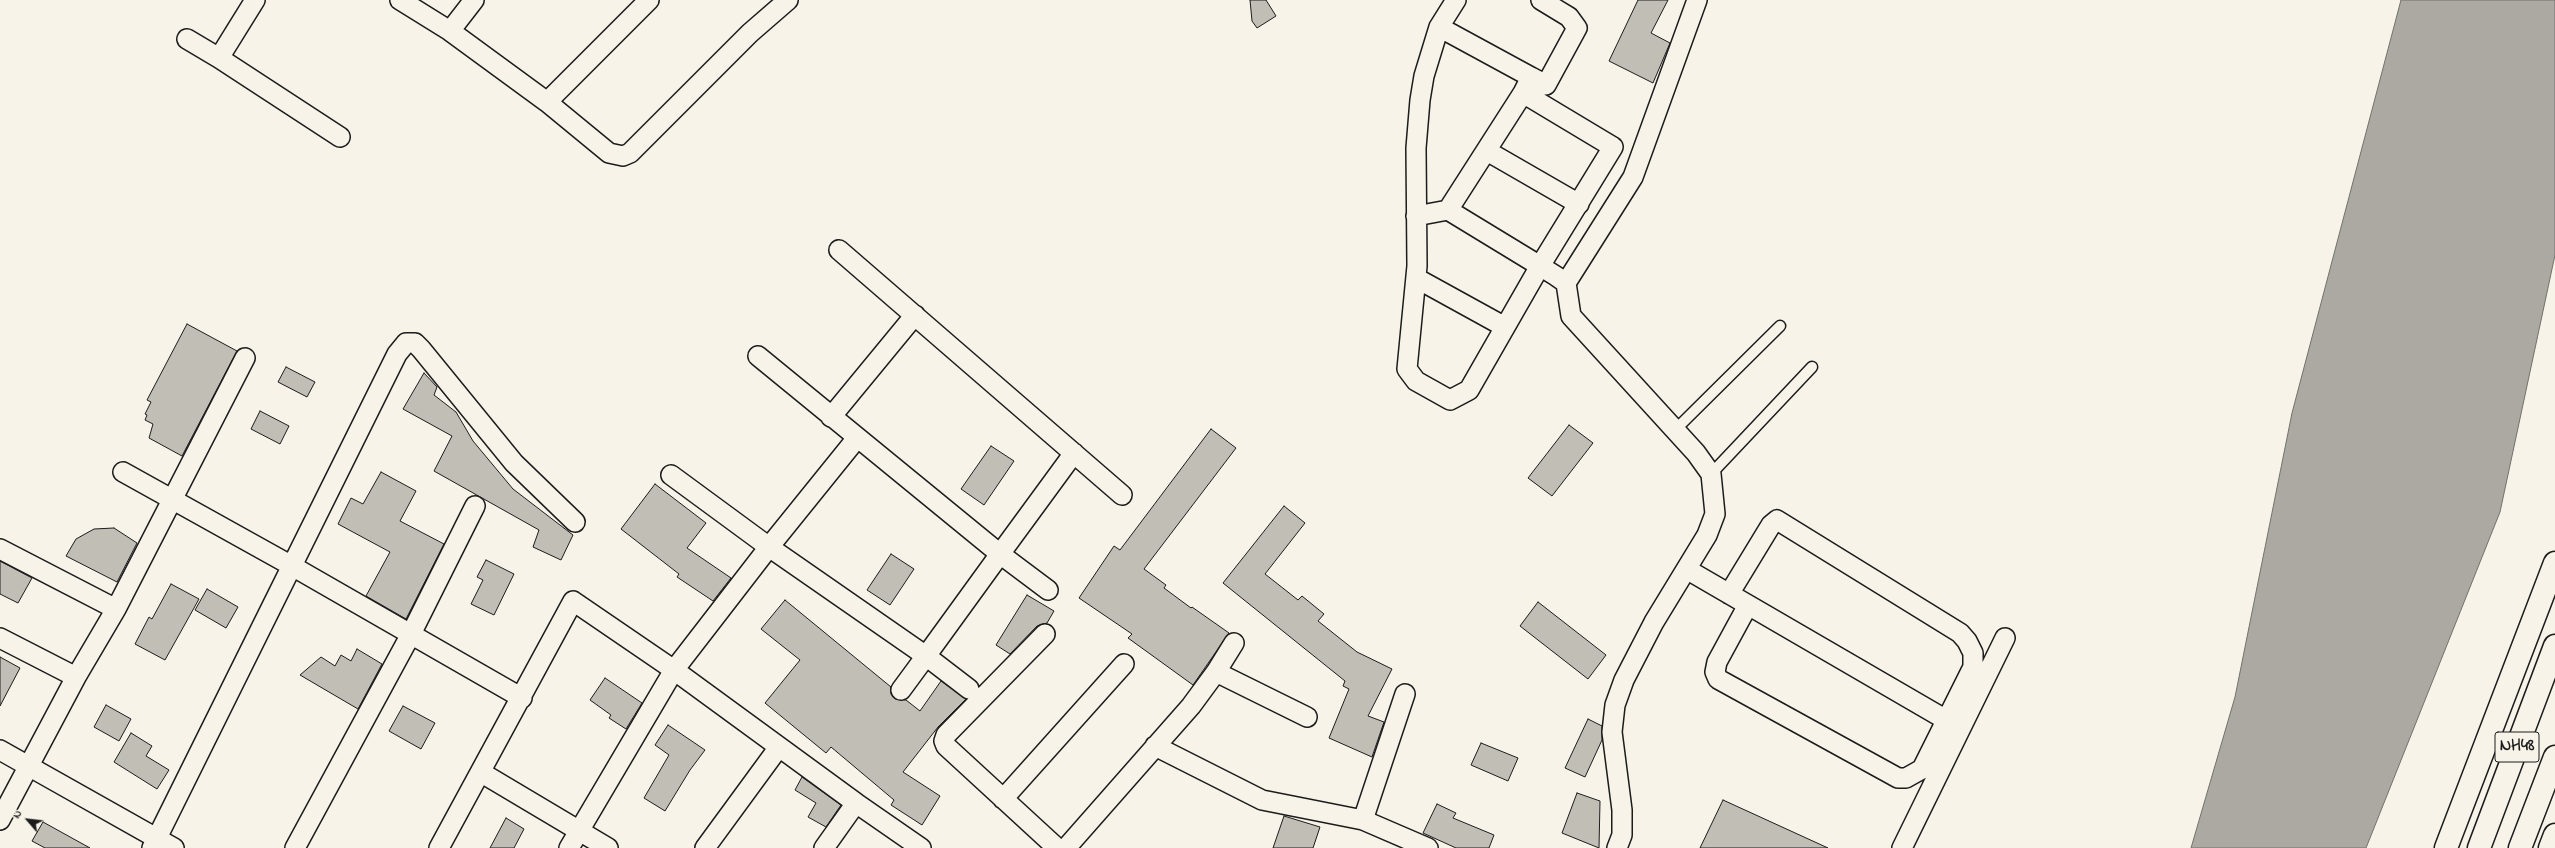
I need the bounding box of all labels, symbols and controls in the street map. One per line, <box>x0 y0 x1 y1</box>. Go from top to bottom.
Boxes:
road number: NH48 <box>2495 732 2539 762</box>
north arrow <box>8 800 48 840</box>
text: N <box>9 807 26 821</box>

